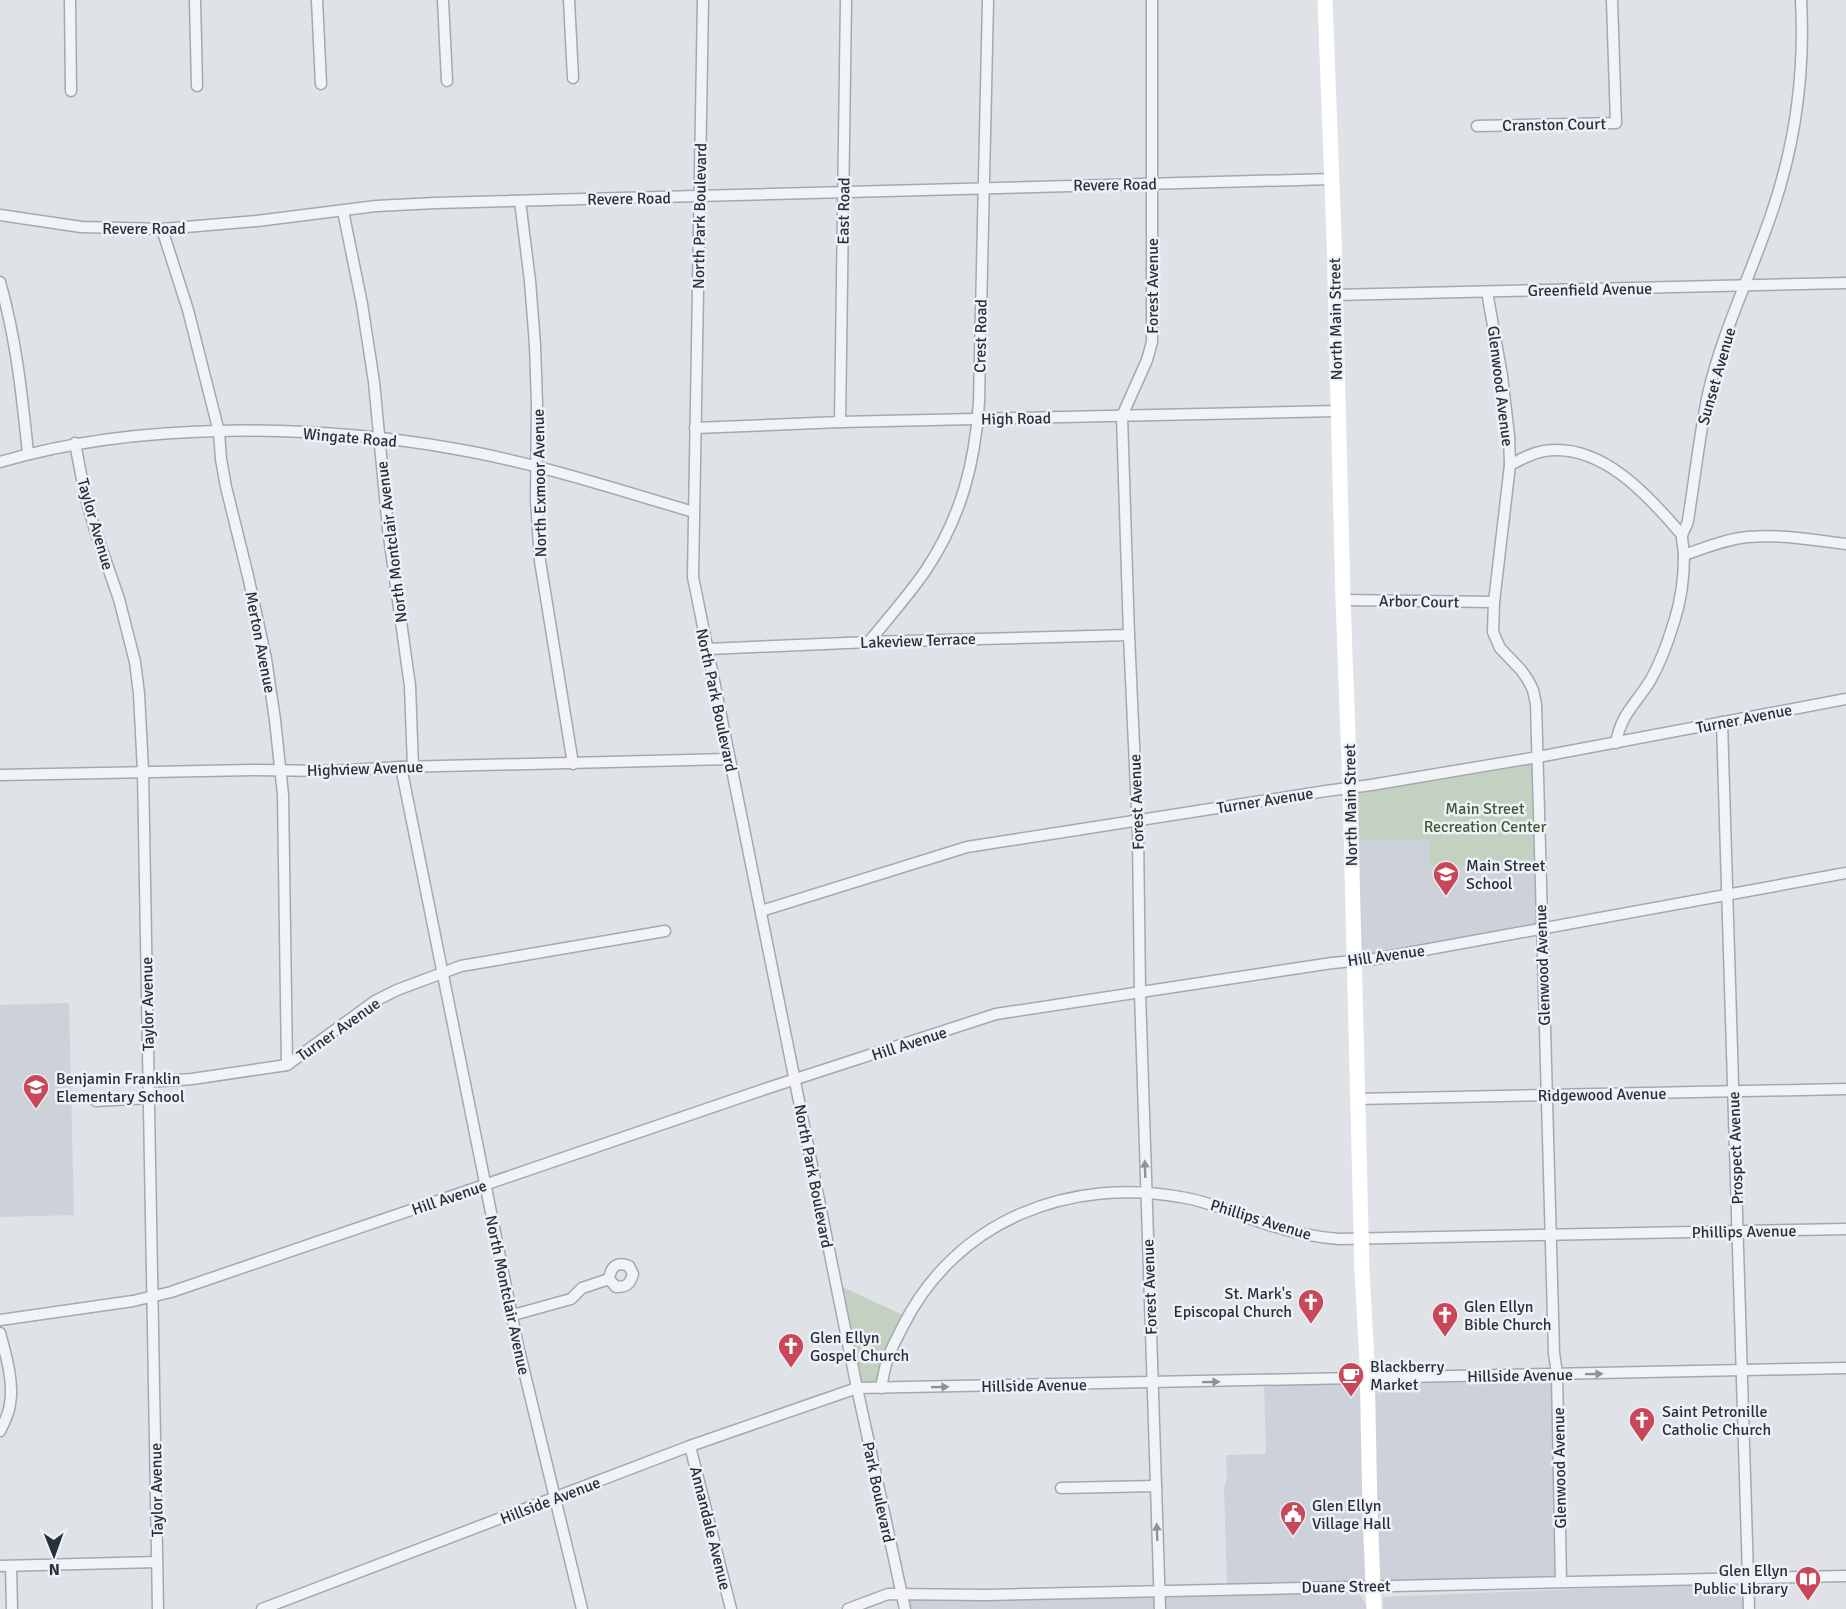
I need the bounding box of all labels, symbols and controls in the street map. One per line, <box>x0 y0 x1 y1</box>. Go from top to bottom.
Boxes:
street label: Cranston Court <box>1502 114 1606 136</box>
street label: North Park Boulevard <box>689 143 711 289</box>
street label: Revere Road <box>1073 174 1157 196</box>
street label: East Road <box>833 177 855 245</box>
street label: Revere Road <box>587 188 671 210</box>
street label: Revere Road <box>102 219 186 239</box>
street label: Forest Avenue <box>1143 238 1163 334</box>
street label: North Main Street <box>1325 257 1347 380</box>
street label: Greenfield Avenue <box>1528 279 1652 301</box>
street label: Crest Road <box>970 299 992 373</box>
street label: Glenwood Avenue <box>1483 325 1517 448</box>
street label: Sunset Avenue <box>1693 325 1740 427</box>
street label: High Road <box>981 408 1051 430</box>
street label: North Exmoor Avenue <box>529 409 551 557</box>
street label: Wingate Road <box>302 424 398 452</box>
street label: North Montclair Avenue <box>372 460 412 624</box>
street label: Taylor Avenue <box>72 476 118 572</box>
street label: Merton Avenue <box>240 590 280 695</box>
street label: Arbor Court <box>1379 591 1460 613</box>
street label: North Park Boulevard <box>691 627 741 774</box>
street label: Lakeview Terrace <box>860 629 976 653</box>
street label: Turner Avenue <box>1694 700 1794 738</box>
street label: North Main Street <box>1340 743 1362 866</box>
street label: Forest Avenue <box>1125 754 1149 850</box>
street label: Highview Avenue <box>307 757 424 781</box>
street label: Turner Avenue <box>1215 783 1315 818</box>
park label: Main Street Recreation Center <box>1424 799 1546 837</box>
place label: Main Street School <box>1466 856 1546 894</box>
school or university icon: Main Street School <box>1431 859 1461 897</box>
street label: Glenwood Avenue <box>1531 904 1555 1026</box>
street label: Hill Avenue <box>1346 941 1426 971</box>
street label: Taylor Avenue <box>137 957 159 1051</box>
street label: Turner Avenue <box>293 994 384 1066</box>
street label: Hill Avenue <box>869 1022 949 1066</box>
place label: Benjamin Franklin Elementary School <box>56 1069 185 1107</box>
school or university icon: Benjamin Franklin Elementary School <box>21 1072 51 1110</box>
street label: Ridgewood Avenue <box>1537 1084 1667 1106</box>
street label: Prospect Avenue <box>1724 1091 1748 1205</box>
street label: North Park Boulevard <box>789 1103 837 1250</box>
one-way arrow <box>1141 1159 1150 1178</box>
street label: Hill Avenue <box>409 1176 489 1220</box>
street label: Phillips Avenue <box>1208 1195 1314 1245</box>
street label: North Montclair Avenue <box>480 1213 534 1377</box>
street label: Phillips Avenue <box>1692 1221 1797 1243</box>
street label: Forest Avenue <box>1138 1239 1162 1335</box>
place label: St. Mark's Episcopal Church <box>1174 1284 1292 1322</box>
church icon: St. Mark's Episcopal Church <box>1296 1287 1326 1325</box>
place label: Glen Ellyn Bible Church <box>1464 1297 1551 1335</box>
church icon: Glen Ellyn Bible Church <box>1430 1300 1460 1338</box>
place label: Glen Ellyn Gospel Church <box>810 1328 909 1366</box>
church icon: Glen Ellyn Gospel Church <box>776 1331 806 1369</box>
place label: Blackberry Market <box>1370 1357 1445 1395</box>
cafe icon: Blackberry Market <box>1336 1360 1366 1398</box>
street label: Hillside Avenue <box>1467 1365 1573 1387</box>
one-way arrow <box>1584 1369 1603 1378</box>
street label: Hillside Avenue <box>981 1375 1087 1397</box>
one-way arrow <box>1201 1377 1220 1387</box>
one-way arrow <box>930 1382 949 1392</box>
place label: Saint Petronille Catholic Church <box>1662 1402 1771 1440</box>
church icon: Saint Petronille Catholic Church <box>1627 1405 1657 1443</box>
street label: Glenwood Avenue <box>1549 1407 1571 1529</box>
street label: Park Boulevard <box>858 1440 899 1545</box>
street label: Taylor Avenue <box>146 1443 168 1537</box>
street label: Annandale Avenue <box>685 1464 735 1592</box>
street label: Hillside Avenue <box>497 1473 603 1529</box>
place label: Glen Ellyn Village Hall <box>1312 1496 1391 1534</box>
public building icon: Glen Ellyn Village Hall <box>1278 1499 1308 1537</box>
one-way arrow <box>1152 1522 1162 1541</box>
north arrow <box>24 1525 84 1585</box>
text: N <box>49 1559 60 1579</box>
place label: Glen Ellyn Public Library <box>1693 1561 1789 1599</box>
library icon: Glen Ellyn Public Library <box>1793 1564 1823 1602</box>
street label: Duane Street <box>1301 1576 1391 1598</box>

